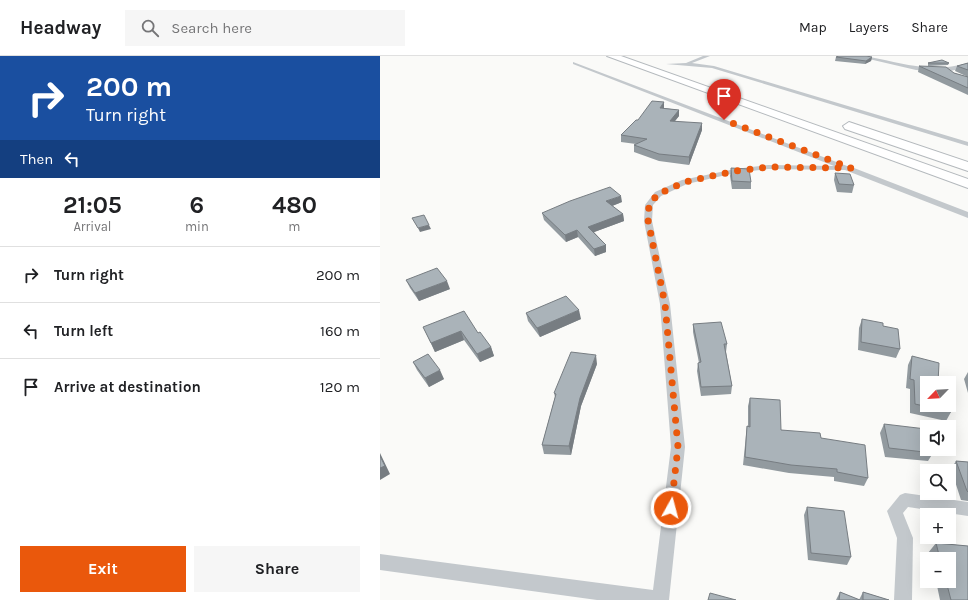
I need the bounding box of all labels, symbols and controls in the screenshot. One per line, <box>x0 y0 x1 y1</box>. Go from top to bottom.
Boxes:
search box <box>125 10 405 46</box>
text: Headway <box>20 17 101 39</box>
icon: search <box>139 17 161 39</box>
text: Search here <box>171 19 252 37</box>
text: Map <box>799 19 827 36</box>
text: Layers <box>849 19 889 36</box>
text: Share <box>911 19 948 36</box>
text: 200 m <box>86 70 172 103</box>
icon: right <box>20 72 72 124</box>
pin <box>707 79 741 120</box>
icon: arrive <box>713 85 735 107</box>
text: Turn right <box>86 104 166 126</box>
icon: left <box>61 148 83 170</box>
text: Then <box>20 150 53 168</box>
text: 21:05 <box>63 191 122 219</box>
text: 6 <box>190 191 204 219</box>
text: 480 <box>272 191 317 219</box>
text: Arrival <box>73 219 111 234</box>
text: min <box>185 219 209 234</box>
text: m <box>288 219 300 234</box>
icon: right <box>20 264 42 286</box>
text: Turn right <box>54 266 124 284</box>
text: 200 m <box>316 266 360 284</box>
icon: left <box>20 320 42 342</box>
text: Turn left <box>54 322 113 340</box>
text: 160 m <box>320 322 360 340</box>
icon: arrive <box>20 376 42 398</box>
north arrow <box>920 376 956 412</box>
map controls <box>920 376 956 588</box>
text: Arrive at destination <box>54 378 201 396</box>
text: 120 m <box>320 378 360 396</box>
button: sound <box>920 420 956 456</box>
button: search <box>920 464 956 500</box>
position arrow <box>650 487 692 529</box>
button: + <box>920 508 956 544</box>
button: Exit <box>20 546 186 592</box>
button: Share <box>194 546 360 592</box>
button: − <box>920 552 956 588</box>

